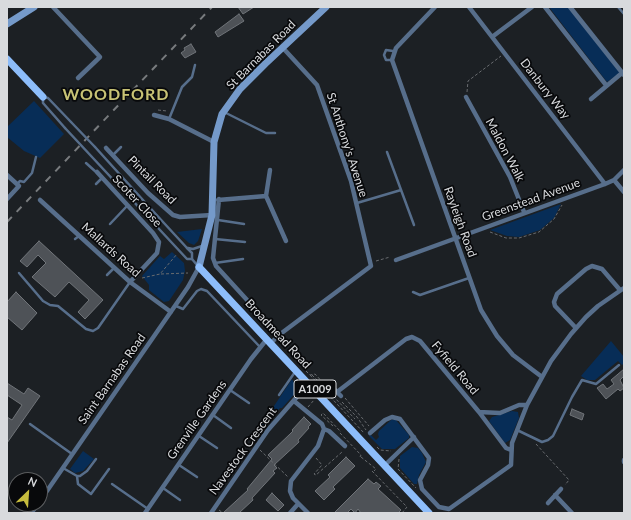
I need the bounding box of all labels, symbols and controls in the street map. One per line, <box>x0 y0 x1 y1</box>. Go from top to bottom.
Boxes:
street label: St Barnabas Road <box>223 17 299 93</box>
street label: Danbury Way <box>517 56 573 122</box>
district label: WOODFORD <box>63 85 169 105</box>
street label: St Anthony's Avenue <box>323 91 371 199</box>
street label: Maldon Walk <box>482 116 528 184</box>
street label: Pintail Road <box>125 153 179 207</box>
street label: Scoter Close <box>109 172 165 230</box>
street label: Greenstead Avenue <box>480 176 582 224</box>
street label: Rayleigh Road <box>441 185 479 259</box>
street label: Mallards Road <box>79 220 143 280</box>
street label: Broadmead Road <box>242 296 314 372</box>
street label: Saint Barnabas Road <box>75 331 149 427</box>
street label: Fyfield Road <box>429 338 481 398</box>
street label: Grenville Gardens <box>164 378 230 462</box>
road number: A1009 <box>294 380 336 398</box>
street label: Navestock Crescent <box>206 404 280 498</box>
north arrow <box>8 472 48 512</box>
text: N <box>26 474 39 489</box>

